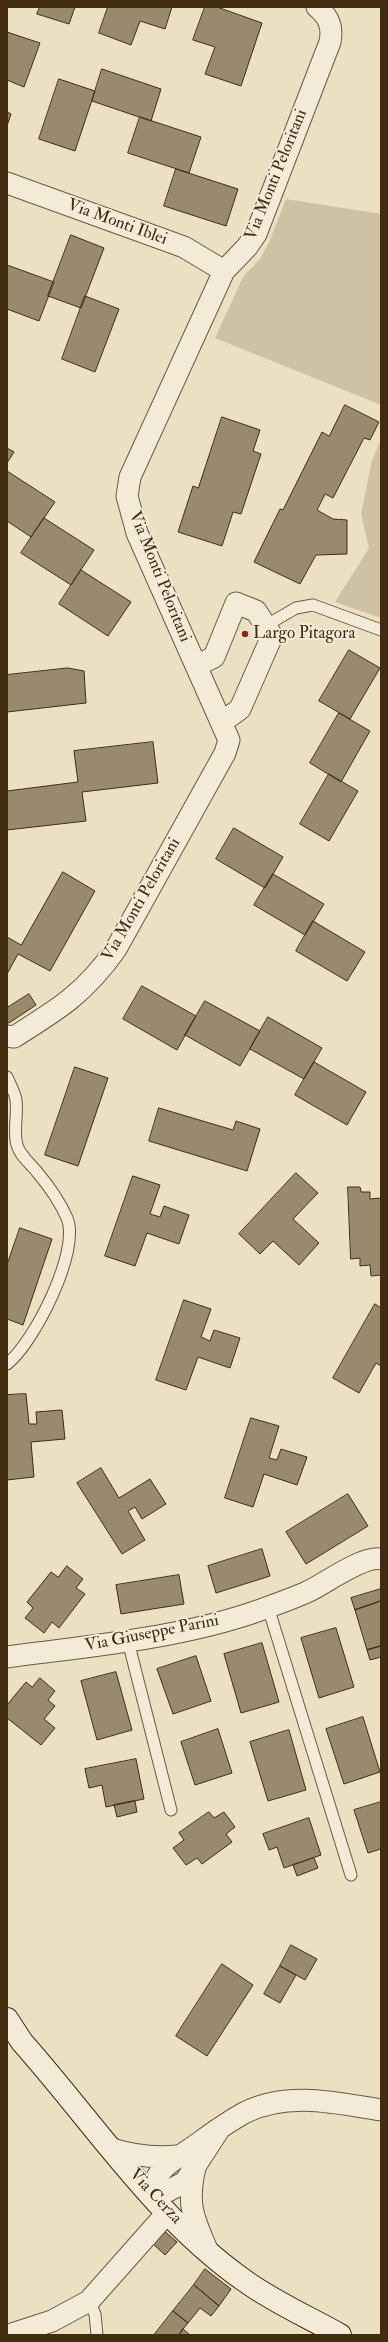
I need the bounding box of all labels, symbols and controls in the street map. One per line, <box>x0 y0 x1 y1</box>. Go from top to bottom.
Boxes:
street label: Via Monti Peloritani <box>241 107 313 243</box>
street label: Via Monti Iblei <box>64 196 170 250</box>
street label: Via Monti Peloritani <box>123 509 195 645</box>
place label: Largo Pitagora <box>253 624 355 644</box>
marker: Largo Pitagora <box>240 629 250 639</box>
street label: Via Monti Peloritani <box>98 835 186 965</box>
street label: Via Giuseppe Parini <box>83 1611 221 1657</box>
street label: Via Cerza <box>124 2165 186 2229</box>

